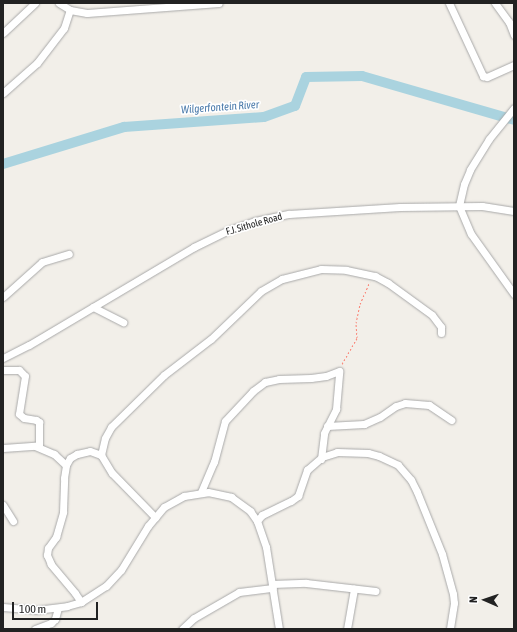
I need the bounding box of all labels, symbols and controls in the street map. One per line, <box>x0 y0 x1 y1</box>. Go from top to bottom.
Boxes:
water label: Wilgerfontein River <box>181 98 259 116</box>
street label: F.J. Sithole Road <box>224 210 284 238</box>
north arrow <box>465 580 505 620</box>
scale bar <box>14 594 100 620</box>
text: N <box>467 596 479 603</box>
text: 100 m <box>19 602 46 616</box>

